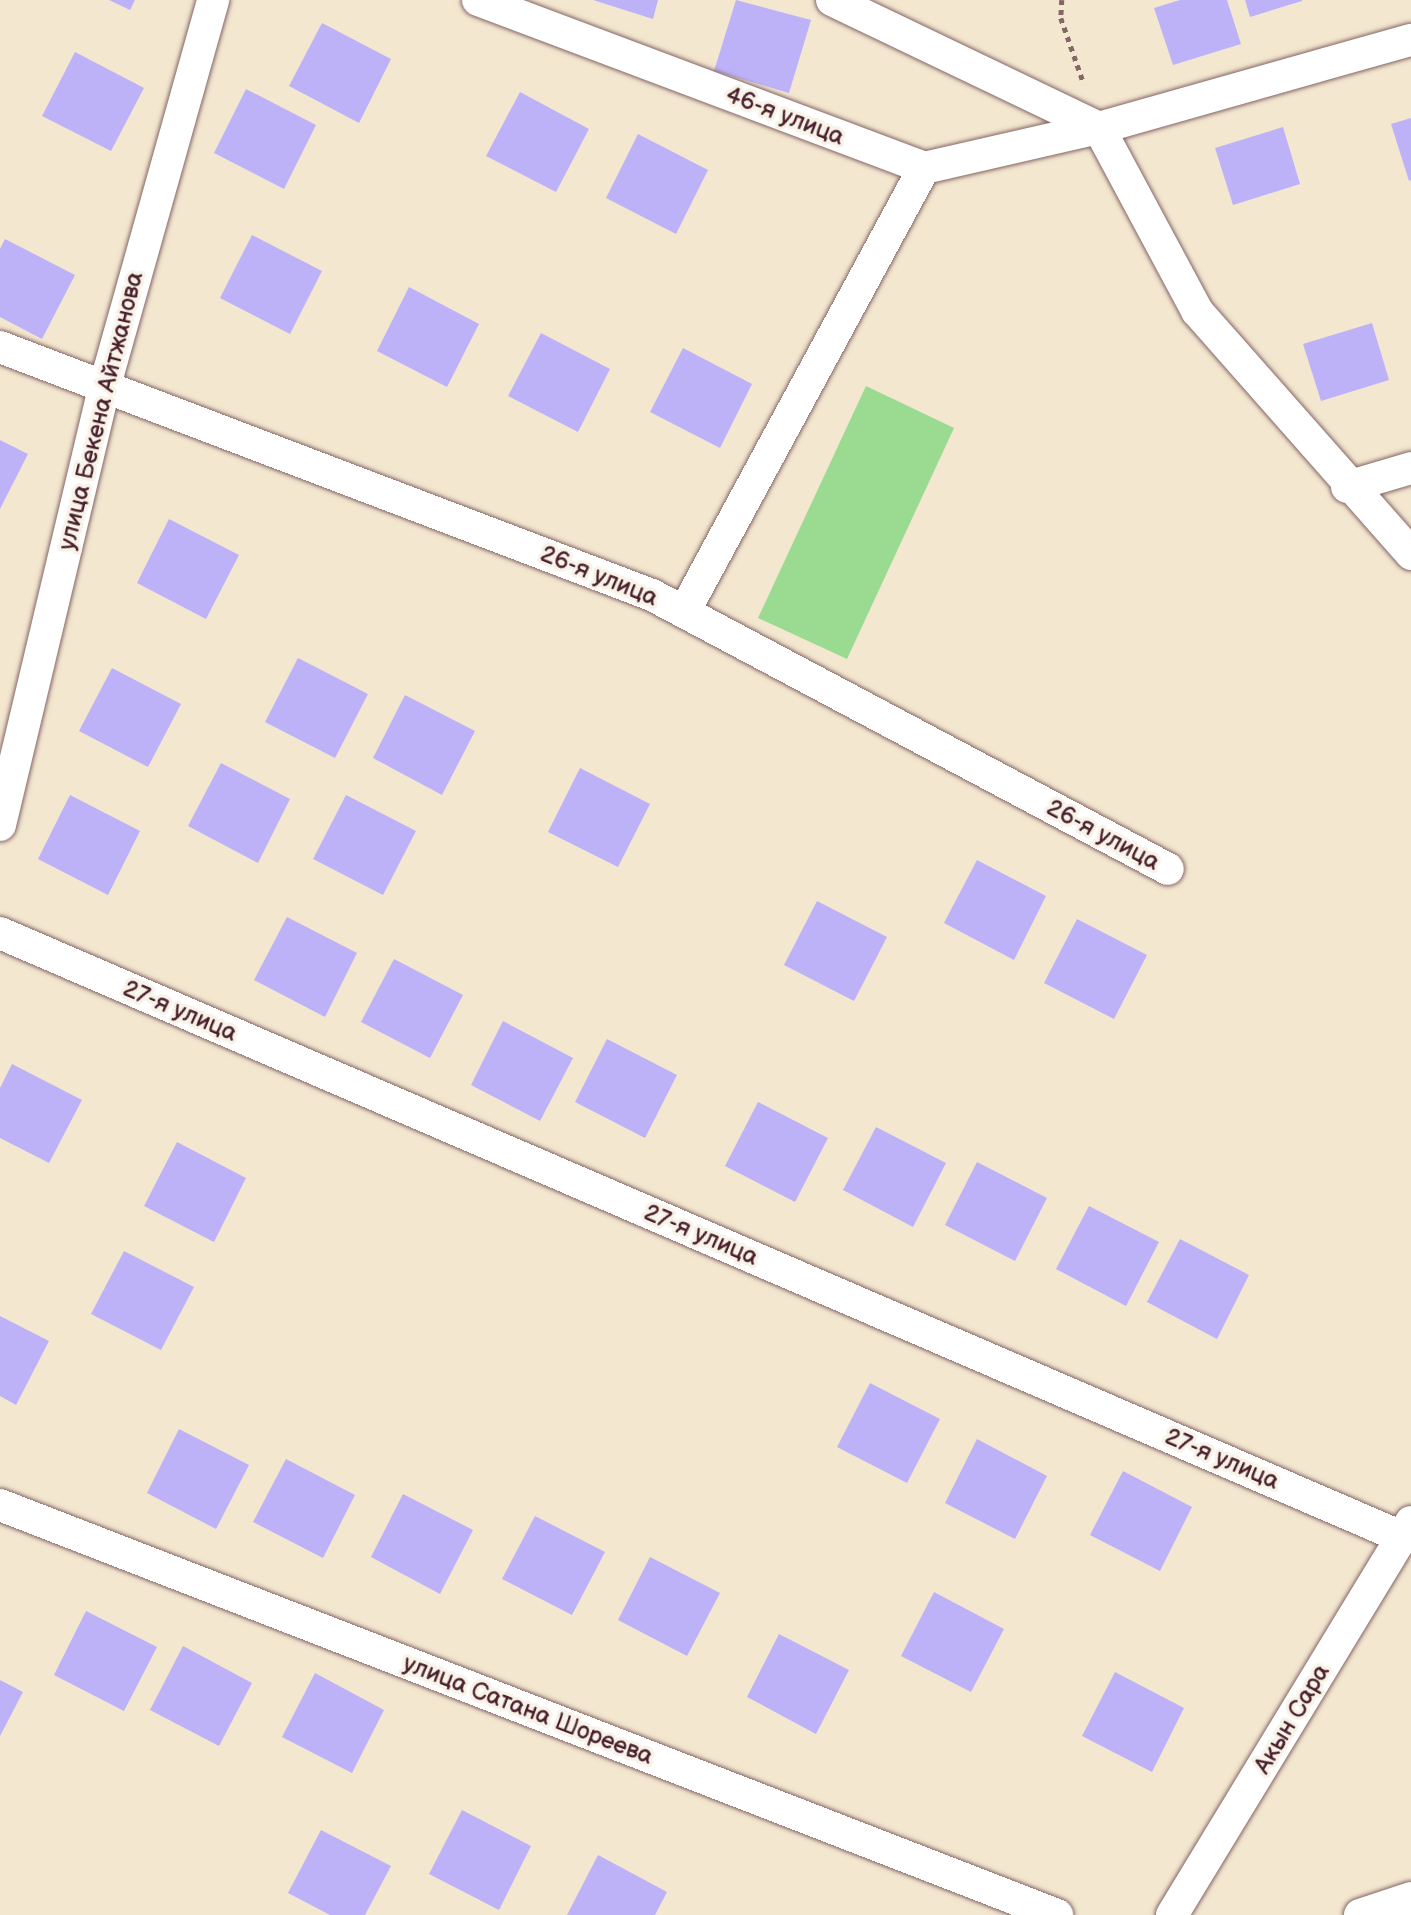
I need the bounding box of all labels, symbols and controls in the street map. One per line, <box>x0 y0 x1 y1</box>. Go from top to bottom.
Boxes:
street label: 46-я улица <box>722 80 848 152</box>
street label: улица Бекена Айтжанова <box>52 269 150 553</box>
street label: 26-я улица <box>536 539 662 613</box>
street label: 26-я улица <box>1042 793 1164 877</box>
street label: 27-я улица <box>119 974 241 1048</box>
street label: 27-я улица <box>640 1198 762 1272</box>
street label: 27-я улица <box>1161 1422 1283 1496</box>
street label: улица Сатана Шореева <box>399 1649 657 1771</box>
street label: Акын Сара <box>1248 1659 1336 1779</box>

